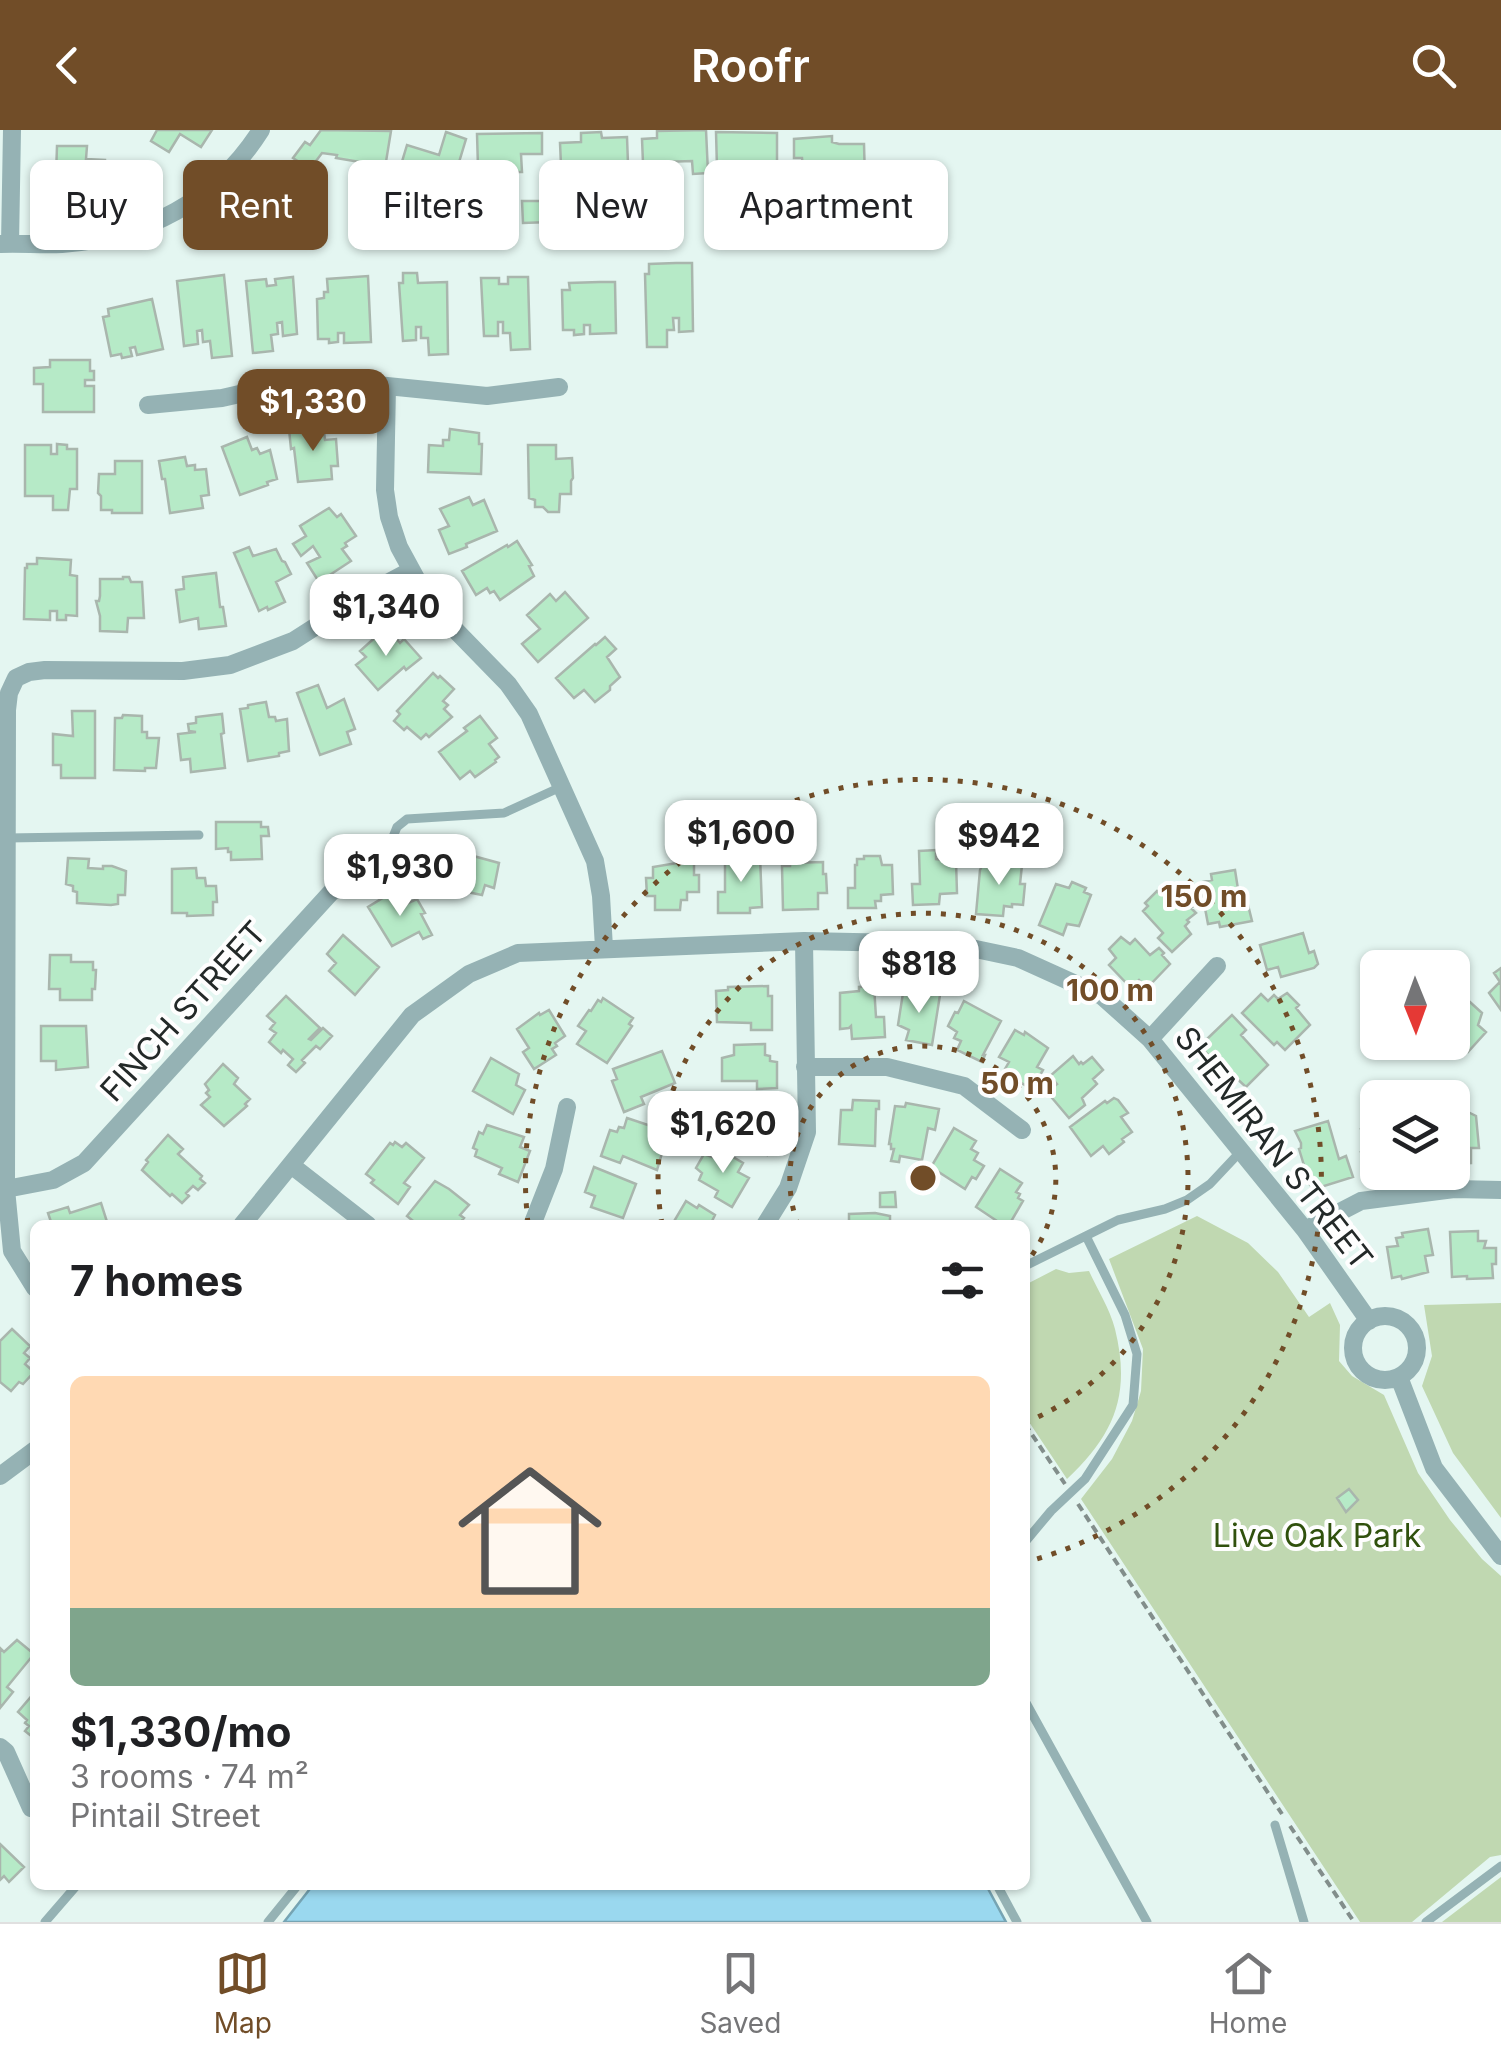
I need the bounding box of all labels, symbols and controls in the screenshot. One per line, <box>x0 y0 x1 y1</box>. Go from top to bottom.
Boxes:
icon: back <box>40 38 95 93</box>
text: Roofr <box>691 38 810 93</box>
icon: search <box>1406 38 1461 93</box>
chip: Buy <box>30 160 163 250</box>
chip: Rent <box>183 160 328 250</box>
chip: Filters <box>348 160 519 250</box>
chip: New <box>539 160 684 250</box>
chip: Apartment <box>704 160 948 250</box>
pin: $1,330 <box>232 369 394 454</box>
text: $1,330 <box>259 382 367 421</box>
pin: $1,340 <box>305 574 467 659</box>
text: $1,340 <box>332 587 440 626</box>
pin: $1,600 <box>660 800 822 885</box>
pin: $942 <box>940 803 1058 888</box>
text: $1,600 <box>687 813 795 852</box>
text: $942 <box>957 816 1041 855</box>
pin: $1,930 <box>319 834 481 919</box>
text: $1,930 <box>346 847 454 886</box>
text: 150 m <box>1161 878 1247 914</box>
street label: FINCH STREET <box>92 913 274 1109</box>
pin: $818 <box>860 931 978 1016</box>
text: $818 <box>881 944 957 983</box>
north arrow <box>1360 950 1470 1060</box>
map controls <box>1360 950 1470 1190</box>
text: 100 m <box>1066 972 1154 1008</box>
street label: SHEMIRAN STREET <box>1167 1019 1381 1277</box>
text: 50 m <box>980 1065 1054 1101</box>
button: layers <box>1360 1080 1470 1190</box>
pin: $1,620 <box>642 1091 804 1176</box>
text: $1,620 <box>669 1104 777 1143</box>
centre of rings <box>905 1160 941 1196</box>
icon: filters <box>935 1253 990 1308</box>
text: 7 homes <box>70 1255 243 1306</box>
icon: home <box>440 1441 620 1621</box>
park label: Live Oak Park <box>1213 1516 1422 1555</box>
text: $1,330/mo <box>70 1706 292 1757</box>
text: 3 rooms · 74 m² <box>70 1757 309 1796</box>
text: Pintail Street <box>70 1796 260 1835</box>
tab: Map <box>214 1946 272 2040</box>
tab: Saved <box>699 1946 781 2040</box>
tab: Home <box>1209 1946 1287 2040</box>

